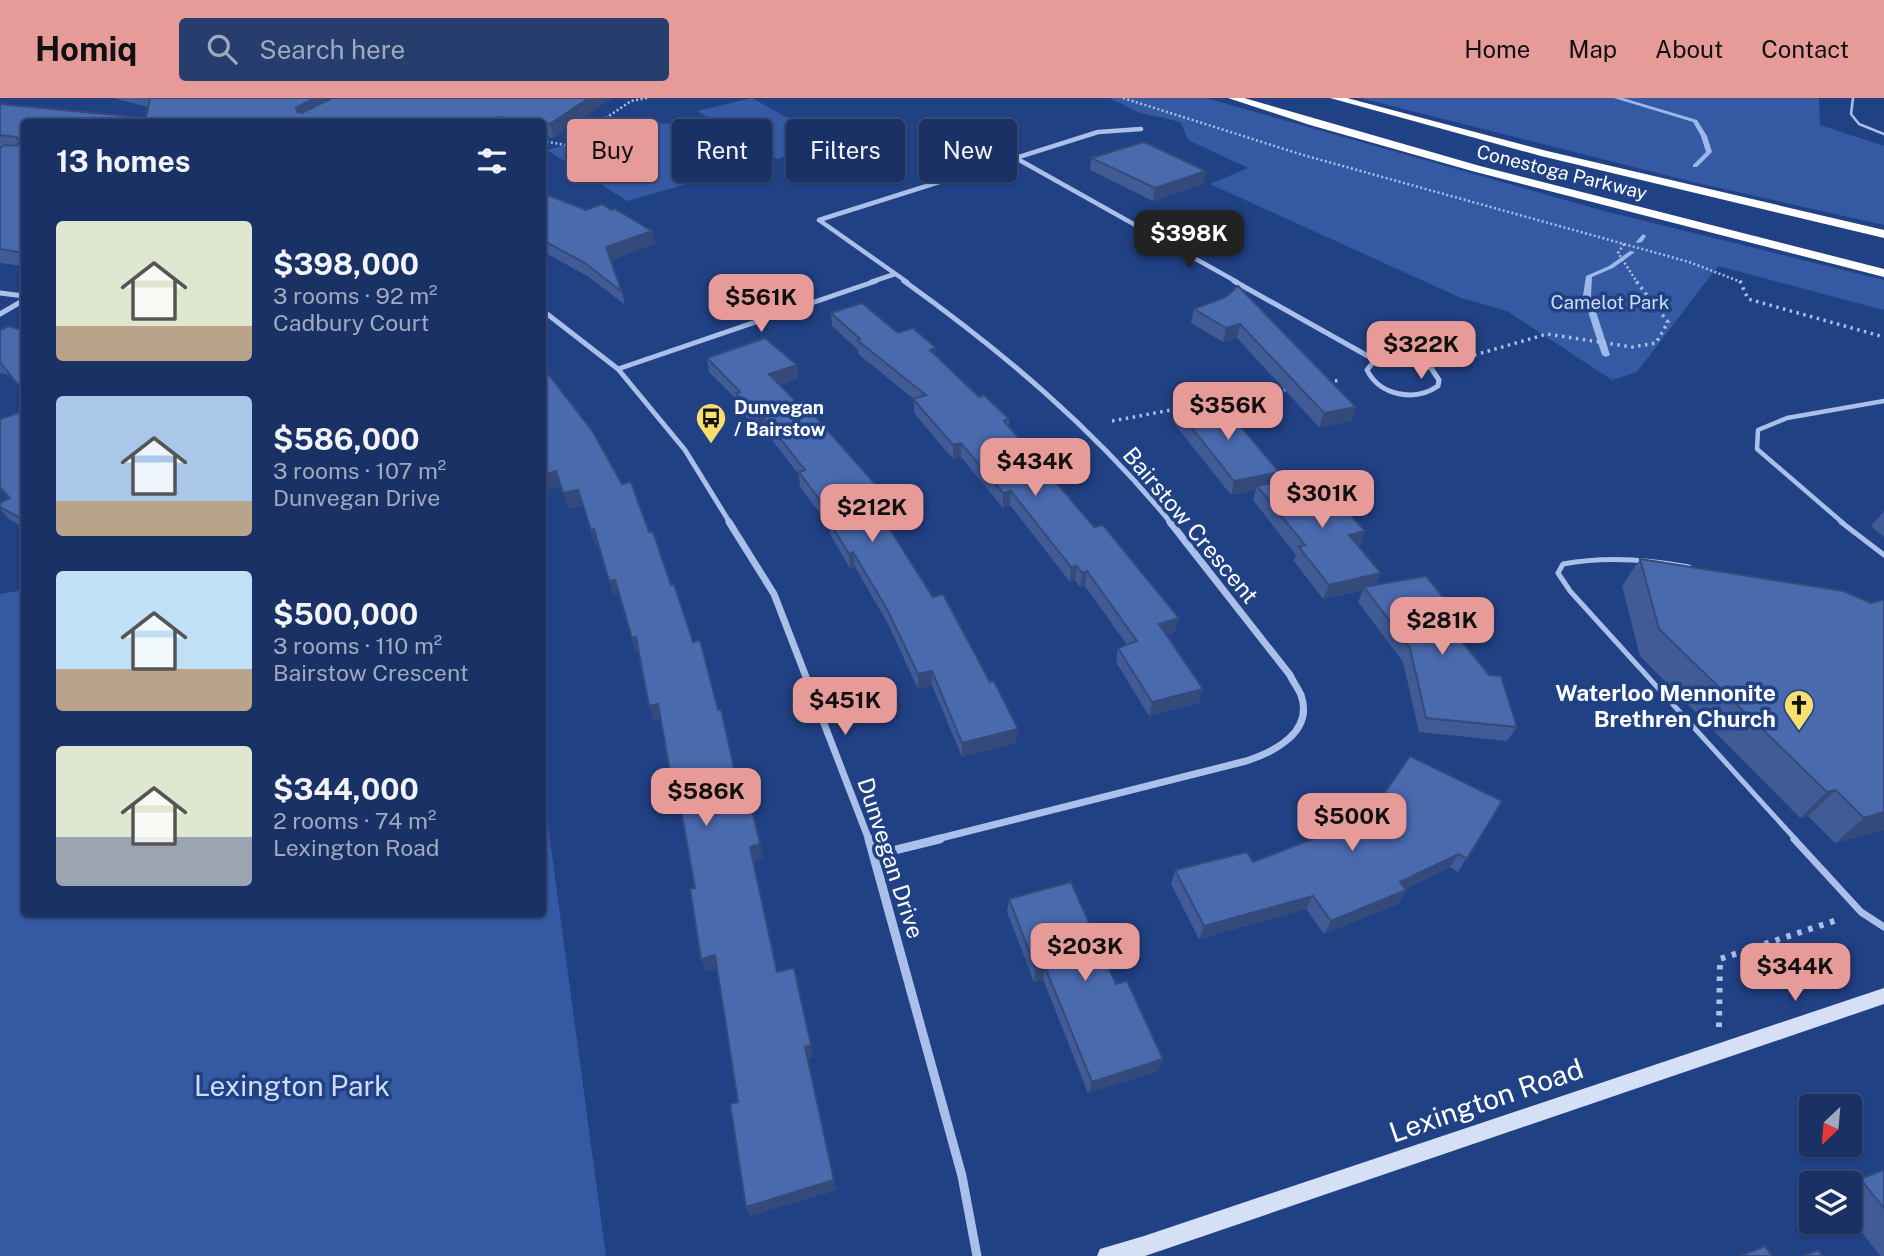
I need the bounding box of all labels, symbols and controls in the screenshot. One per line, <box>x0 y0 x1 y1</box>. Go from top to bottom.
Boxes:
search box <box>179 18 669 81</box>
text: Homiq <box>35 30 137 68</box>
icon: search <box>203 30 241 68</box>
text: Search here <box>259 34 405 65</box>
text: Home <box>1464 35 1530 63</box>
text: Map <box>1568 35 1617 63</box>
text: About <box>1655 35 1723 63</box>
text: Contact <box>1761 35 1849 63</box>
chip: Buy <box>567 119 658 182</box>
chip: Rent <box>672 119 772 182</box>
chip: Filters <box>786 119 905 182</box>
chip: New <box>919 119 1017 182</box>
street label: Conestoga Parkway <box>1474 140 1650 204</box>
icon: filters <box>473 142 511 180</box>
text: 13 homes <box>56 143 191 179</box>
pin: $398K <box>1140 211 1238 270</box>
text: $398K <box>1150 219 1228 246</box>
text: $398,000 <box>273 246 419 282</box>
icon: home <box>112 249 196 333</box>
pin: $561K <box>712 274 810 334</box>
text: 3 rooms · 92 m² <box>273 282 438 309</box>
text: $561K <box>725 283 797 310</box>
park label: Camelot Park <box>1551 291 1670 313</box>
text: Cadbury Court <box>273 309 429 336</box>
pin: $322K <box>1372 322 1470 381</box>
text: $322K <box>1383 330 1459 357</box>
pin: $356K <box>1179 382 1277 442</box>
text: $356K <box>1189 391 1267 418</box>
place label: Dunvegan / Bairstow <box>734 396 825 440</box>
bus stop icon: Dunvegan / Bairstow <box>694 401 728 445</box>
text: $586,000 <box>273 421 420 457</box>
icon: home <box>112 424 196 508</box>
pin: $434K <box>986 438 1084 498</box>
street label: Bairstow Crescent <box>1118 441 1264 609</box>
text: $434K <box>996 447 1074 474</box>
text: 3 rooms · 107 m² <box>273 457 446 484</box>
pin: $301K <box>1273 470 1371 530</box>
text: $301K <box>1286 479 1358 506</box>
text: Dunvegan Drive <box>273 484 440 511</box>
pin: $212K <box>823 484 921 544</box>
text: $212K <box>836 493 908 520</box>
text: $500,000 <box>273 596 418 632</box>
pin: $281K <box>1393 598 1491 657</box>
icon: home <box>112 599 196 683</box>
text: $281K <box>1406 606 1478 633</box>
text: 3 rooms · 110 m² <box>273 632 442 659</box>
text: Bairstow Crescent <box>273 659 469 686</box>
pin: $451K <box>796 678 894 737</box>
place label: Waterloo Mennonite Brethren Church <box>1555 679 1776 732</box>
text: $451K <box>809 686 881 713</box>
church icon: Waterloo Mennonite Brethren Church <box>1782 688 1816 732</box>
pin: $586K <box>657 768 755 828</box>
text: $344,000 <box>273 771 419 807</box>
icon: home <box>112 774 196 858</box>
street label: Dunvegan Drive <box>852 774 930 942</box>
text: $586K <box>667 777 745 804</box>
pin: $500K <box>1303 794 1401 853</box>
text: $500K <box>1313 802 1391 829</box>
text: 2 rooms · 74 m² <box>273 807 436 834</box>
text: Lexington Road <box>273 834 440 861</box>
pin: $203K <box>1036 924 1134 983</box>
text: $203K <box>1047 932 1123 959</box>
pin: $344K <box>1746 944 1844 1003</box>
text: $344K <box>1756 952 1834 979</box>
street label: Lexington Road <box>1385 1051 1587 1149</box>
park label: Lexington Park <box>194 1069 390 1102</box>
north arrow <box>1799 1094 1862 1157</box>
map controls <box>1799 1094 1862 1234</box>
button: layers <box>1799 1171 1862 1234</box>

